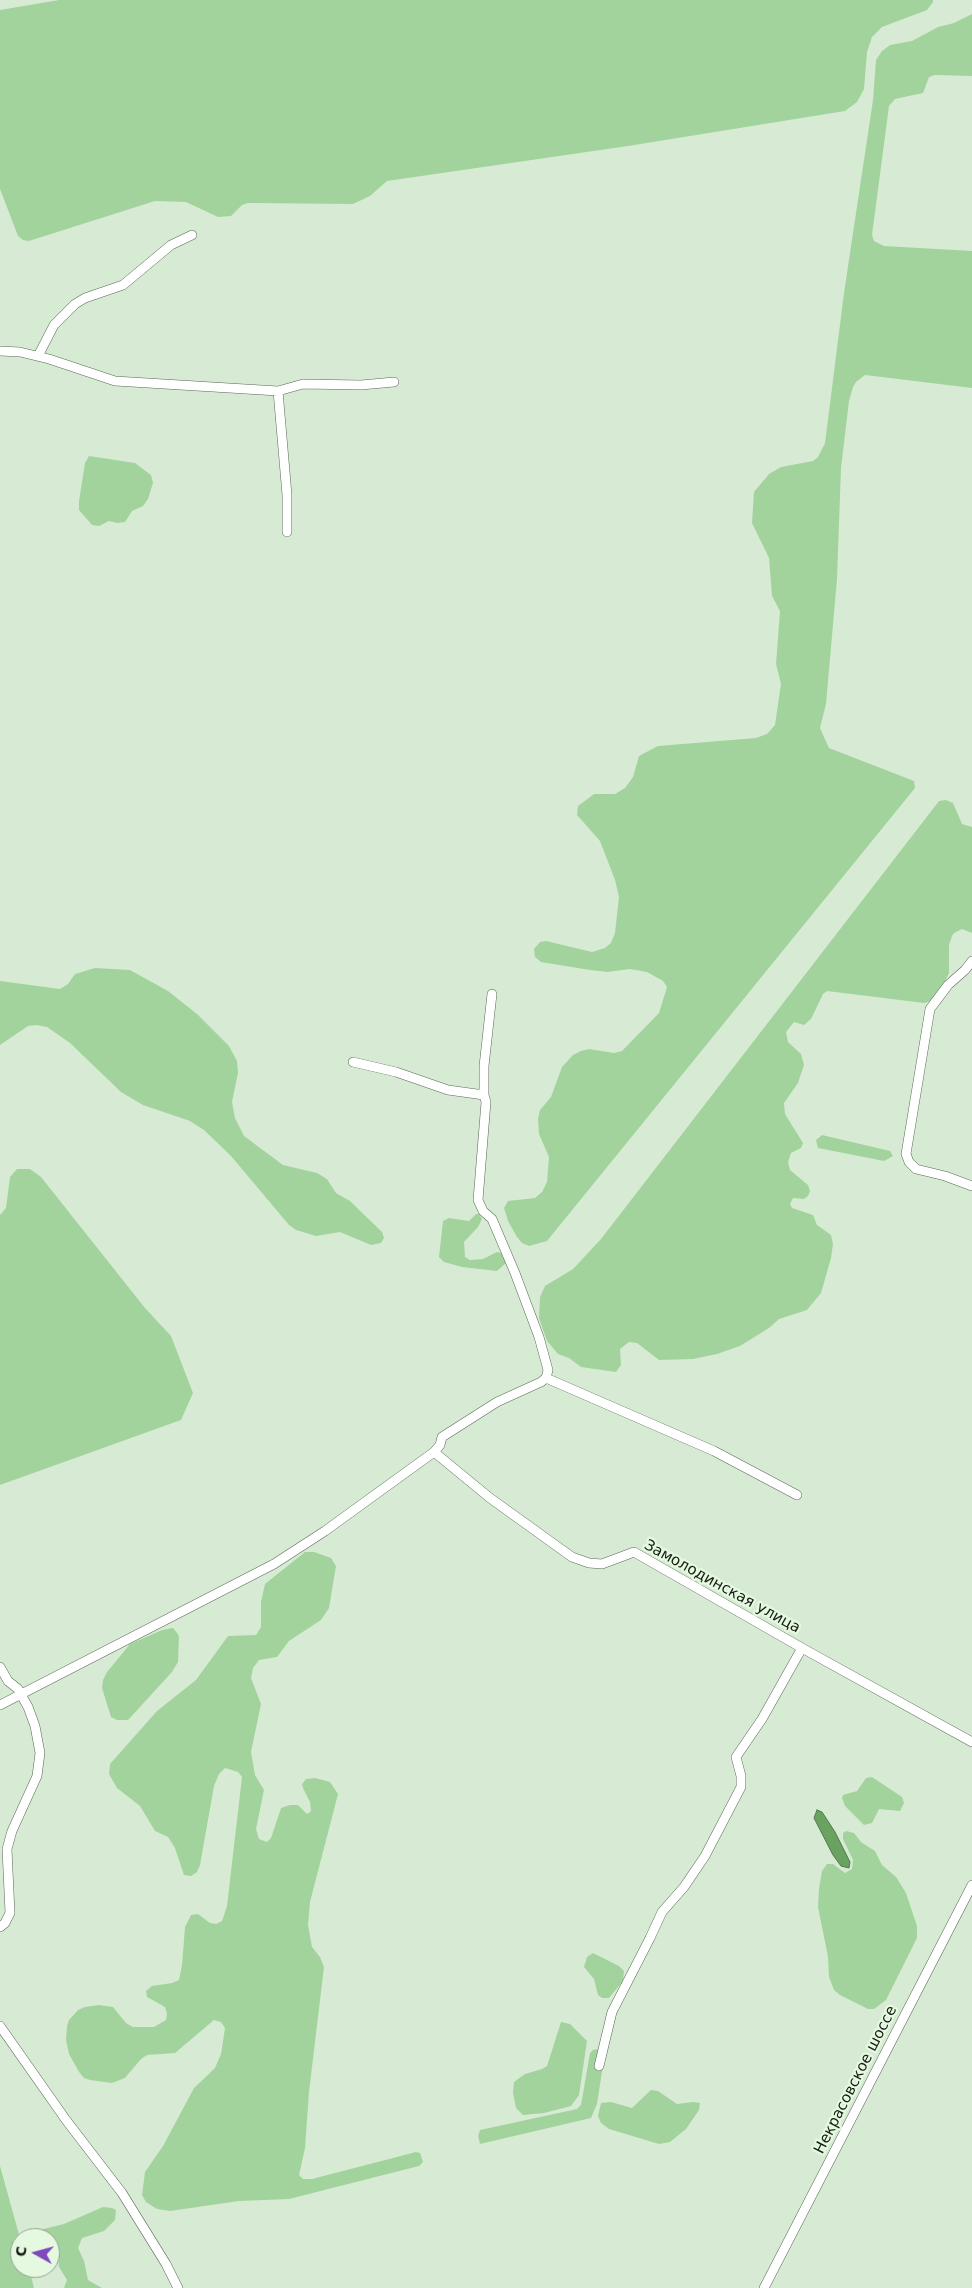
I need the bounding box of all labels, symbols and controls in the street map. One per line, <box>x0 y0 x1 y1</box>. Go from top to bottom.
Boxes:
street label: Замолодинская улица <box>641 1536 803 1638</box>
street label: Некрасовское шоссе <box>811 2003 901 2157</box>
north arrow <box>10 2228 60 2278</box>
text: С <box>13 2245 30 2257</box>

